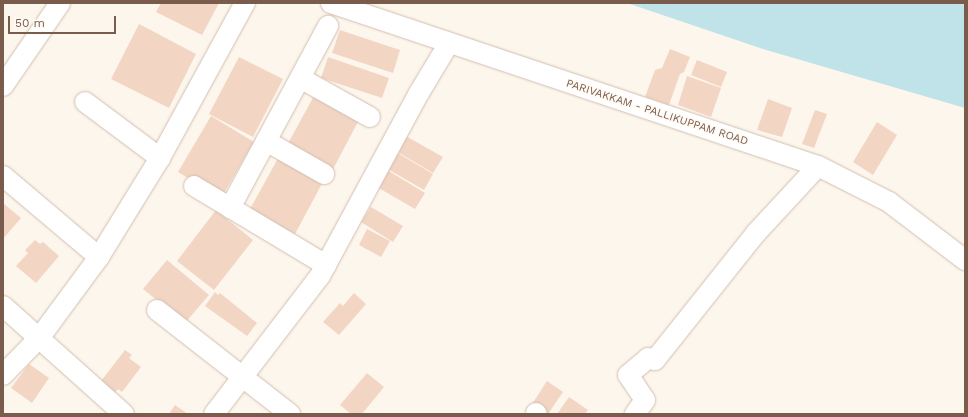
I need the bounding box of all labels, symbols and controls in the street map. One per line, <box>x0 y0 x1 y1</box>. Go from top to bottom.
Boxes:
scale bar <box>10 8 118 34</box>
text: 50 m <box>15 16 45 30</box>
street label: PARIVAKKAM - PALLIKUPPAM ROAD <box>564 77 750 149</box>

